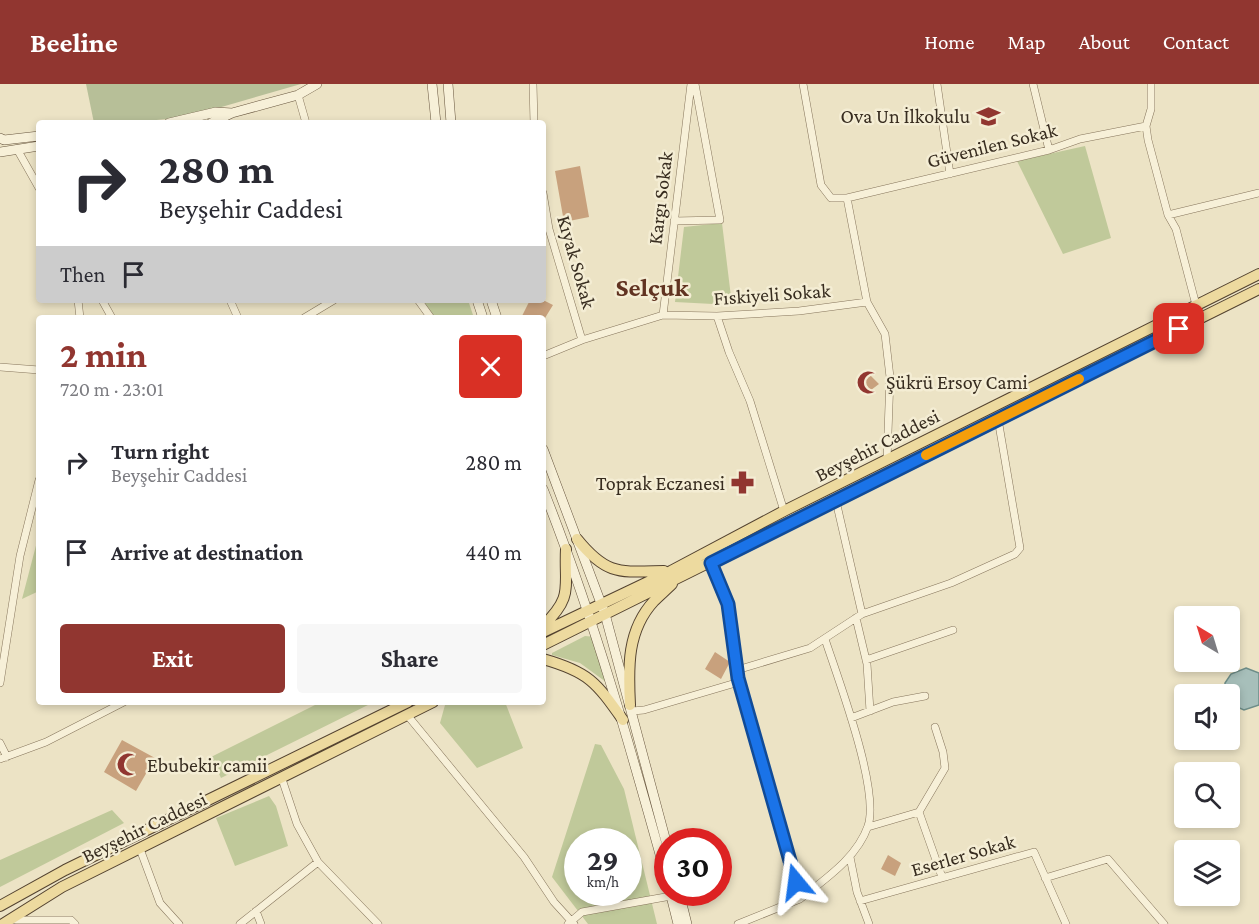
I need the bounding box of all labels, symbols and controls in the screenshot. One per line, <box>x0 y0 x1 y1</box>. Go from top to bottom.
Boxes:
text: Beeline <box>30 27 118 58</box>
text: Home <box>924 30 974 54</box>
text: Map <box>1007 30 1046 54</box>
text: About <box>1079 30 1130 54</box>
text: Contact <box>1163 30 1229 54</box>
school or university icon: Ova Un İlkokulu <box>975 103 1001 129</box>
place label: Ova Un İlkokulu <box>840 105 970 127</box>
street label: Güvenilen Sokak <box>925 118 1060 172</box>
icon: right <box>60 144 138 222</box>
text: 280 m <box>159 145 274 192</box>
street label: Kargı Sokak <box>643 150 678 246</box>
text: Beyşehir Caddesi <box>159 194 343 224</box>
street label: Kıyak Sokak <box>552 213 601 312</box>
icon: arrive <box>117 258 150 291</box>
text: Then <box>60 262 105 287</box>
district label: Selçuk <box>615 273 689 302</box>
street label: Fıskiyeli Sokak <box>713 279 832 310</box>
pin <box>1153 303 1204 354</box>
icon: arrive <box>1162 312 1195 345</box>
text: 2 min <box>60 335 147 375</box>
button: close <box>459 335 522 398</box>
mosque icon: Şükrü Ersoy Cami <box>855 369 881 395</box>
place label: Şükrü Ersoy Cami <box>886 371 1028 394</box>
text: 720 m · 23:01 <box>60 378 164 400</box>
street label: Beyşehir Caddesi <box>811 404 943 487</box>
text: Turn right <box>111 439 209 464</box>
icon: right <box>60 446 93 479</box>
text: 280 m <box>465 450 522 475</box>
text: Beyşehir Caddesi <box>111 464 247 486</box>
pharmacy icon: Toprak Eczanesi <box>730 470 756 496</box>
place label: Toprak Eczanesi <box>596 472 725 495</box>
icon: arrive <box>60 536 93 569</box>
text: Arrive at destination <box>111 540 303 565</box>
text: 440 m <box>465 540 522 565</box>
north arrow <box>1174 606 1240 672</box>
map controls <box>1174 606 1240 906</box>
button: Exit <box>60 624 285 693</box>
button: Share <box>297 624 522 693</box>
button: sound <box>1174 684 1240 750</box>
mosque icon: Ebubekir camii <box>116 752 142 778</box>
place label: Ebubekir camii <box>147 754 267 776</box>
button: search <box>1174 762 1240 828</box>
street label: Beyşehir Caddesi <box>78 787 210 868</box>
speed limit sign: 30 <box>654 828 732 906</box>
street label: Eserler Sokak <box>909 830 1018 880</box>
button: layers <box>1174 840 1240 906</box>
text: 29 <box>587 843 619 876</box>
position arrow <box>764 850 828 914</box>
text: km/h <box>587 874 619 890</box>

